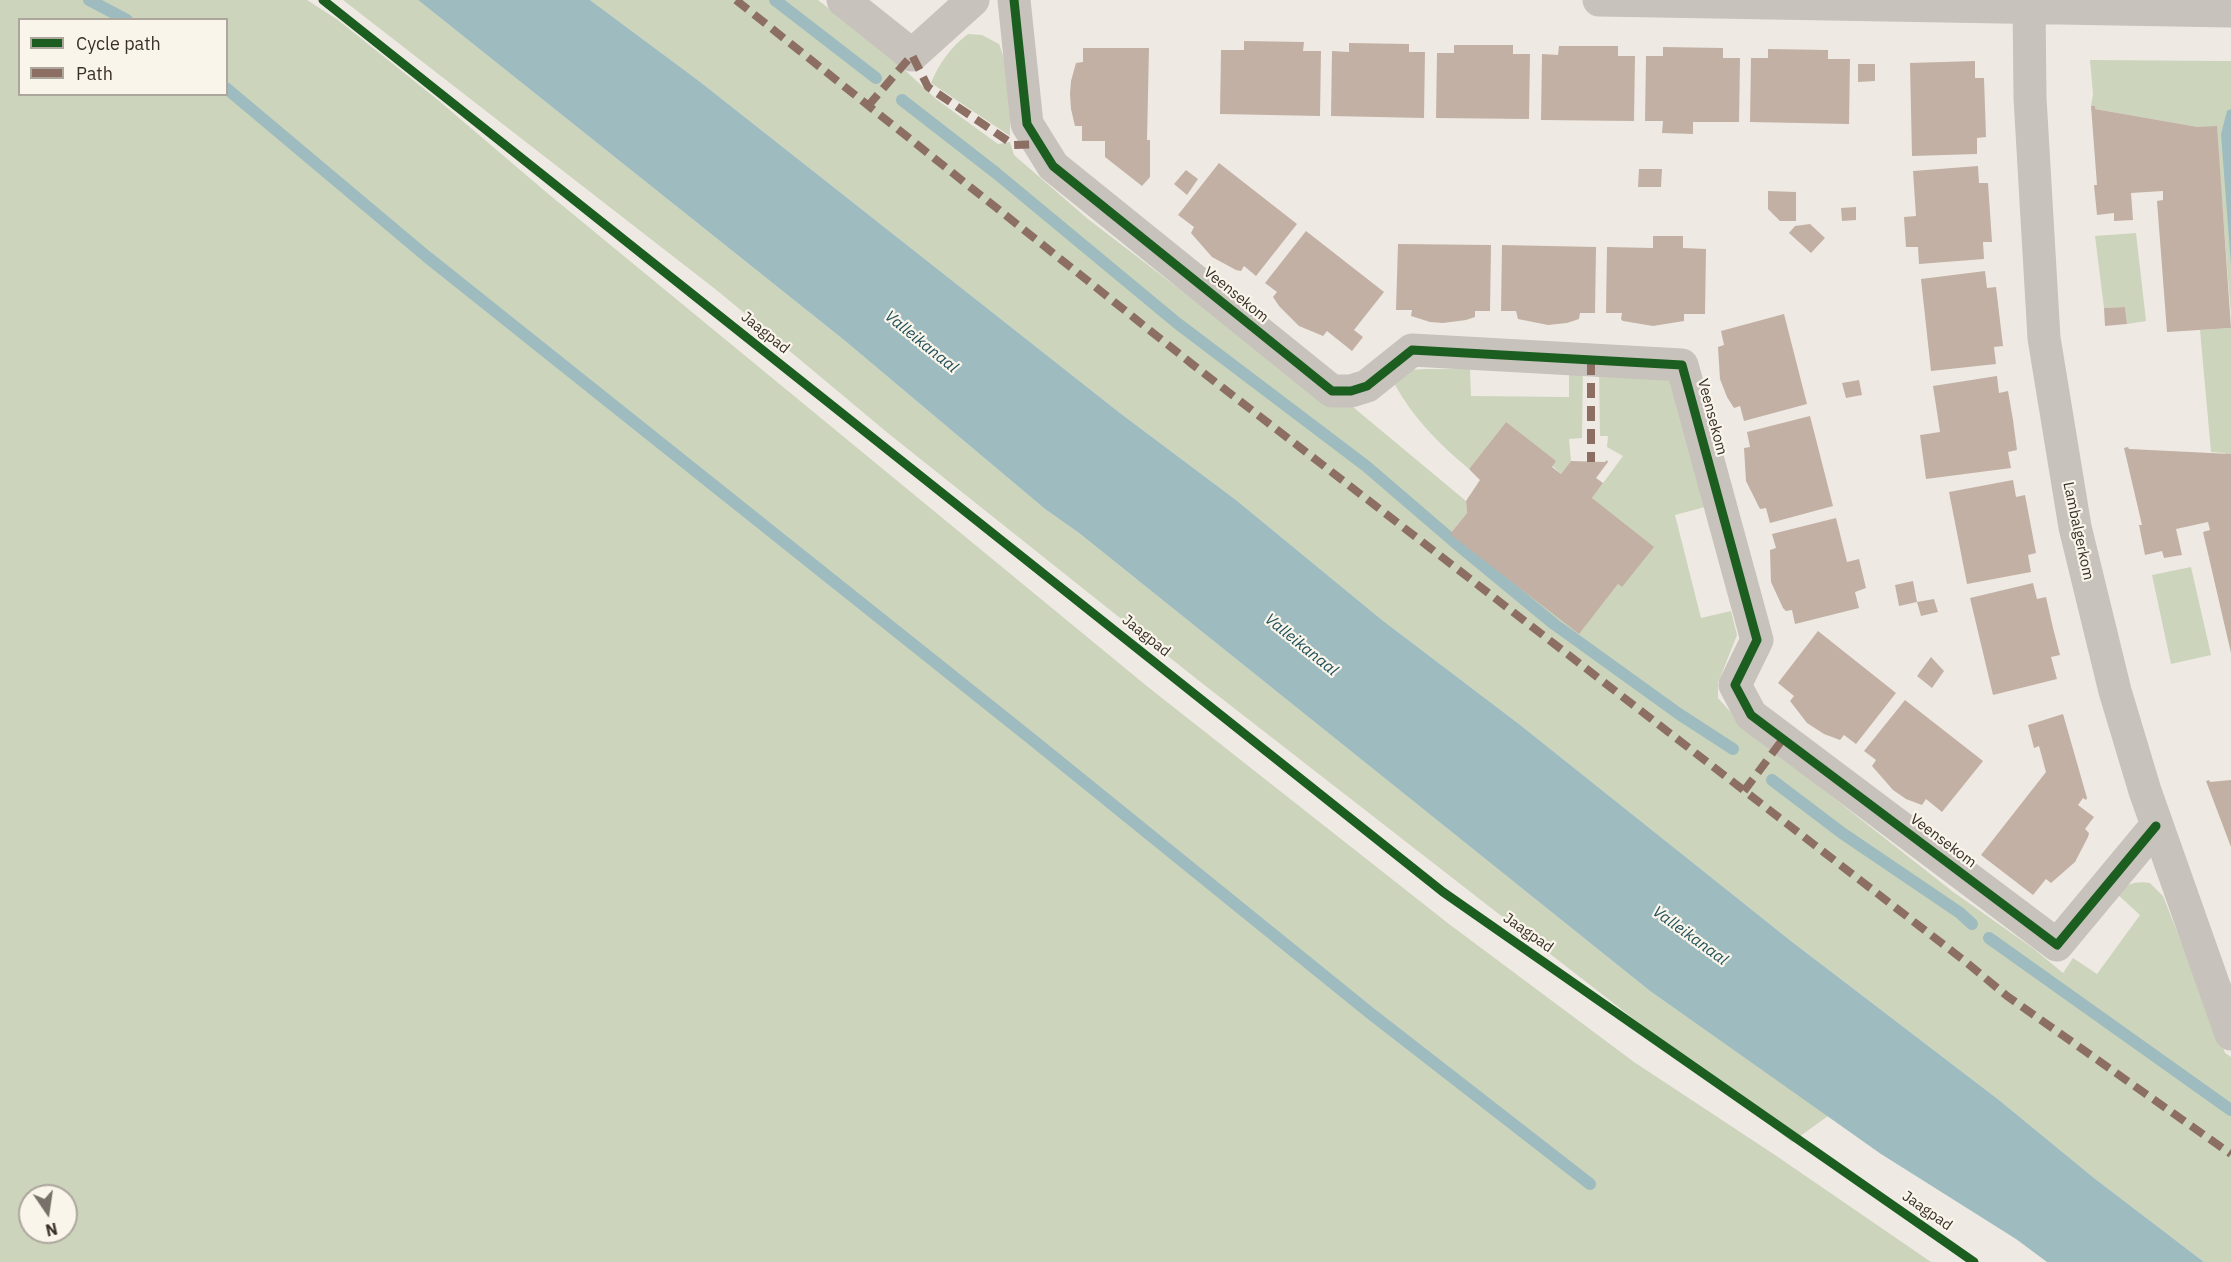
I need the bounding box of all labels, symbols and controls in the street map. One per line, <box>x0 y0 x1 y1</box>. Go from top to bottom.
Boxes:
legend <box>18 18 228 96</box>
text: Cycle path <box>76 32 161 55</box>
text: Path <box>76 62 113 85</box>
street label: Veensekom <box>1200 263 1272 327</box>
water label: Valleikanaal <box>881 307 961 377</box>
street label: Jaagpad <box>737 308 793 358</box>
street label: Veensekom <box>1693 377 1731 457</box>
street label: Lambalgerkom <box>2059 480 2097 582</box>
water label: Valleikanaal <box>1261 610 1341 680</box>
street label: Jaagpad <box>1118 611 1174 661</box>
street label: Veensekom <box>1906 810 1980 872</box>
water label: Valleikanaal <box>1649 902 1731 970</box>
street label: Jaagpad <box>1499 909 1557 957</box>
north arrow <box>18 1184 78 1244</box>
street label: Jaagpad <box>1898 1187 1956 1235</box>
text: N <box>44 1219 59 1241</box>

